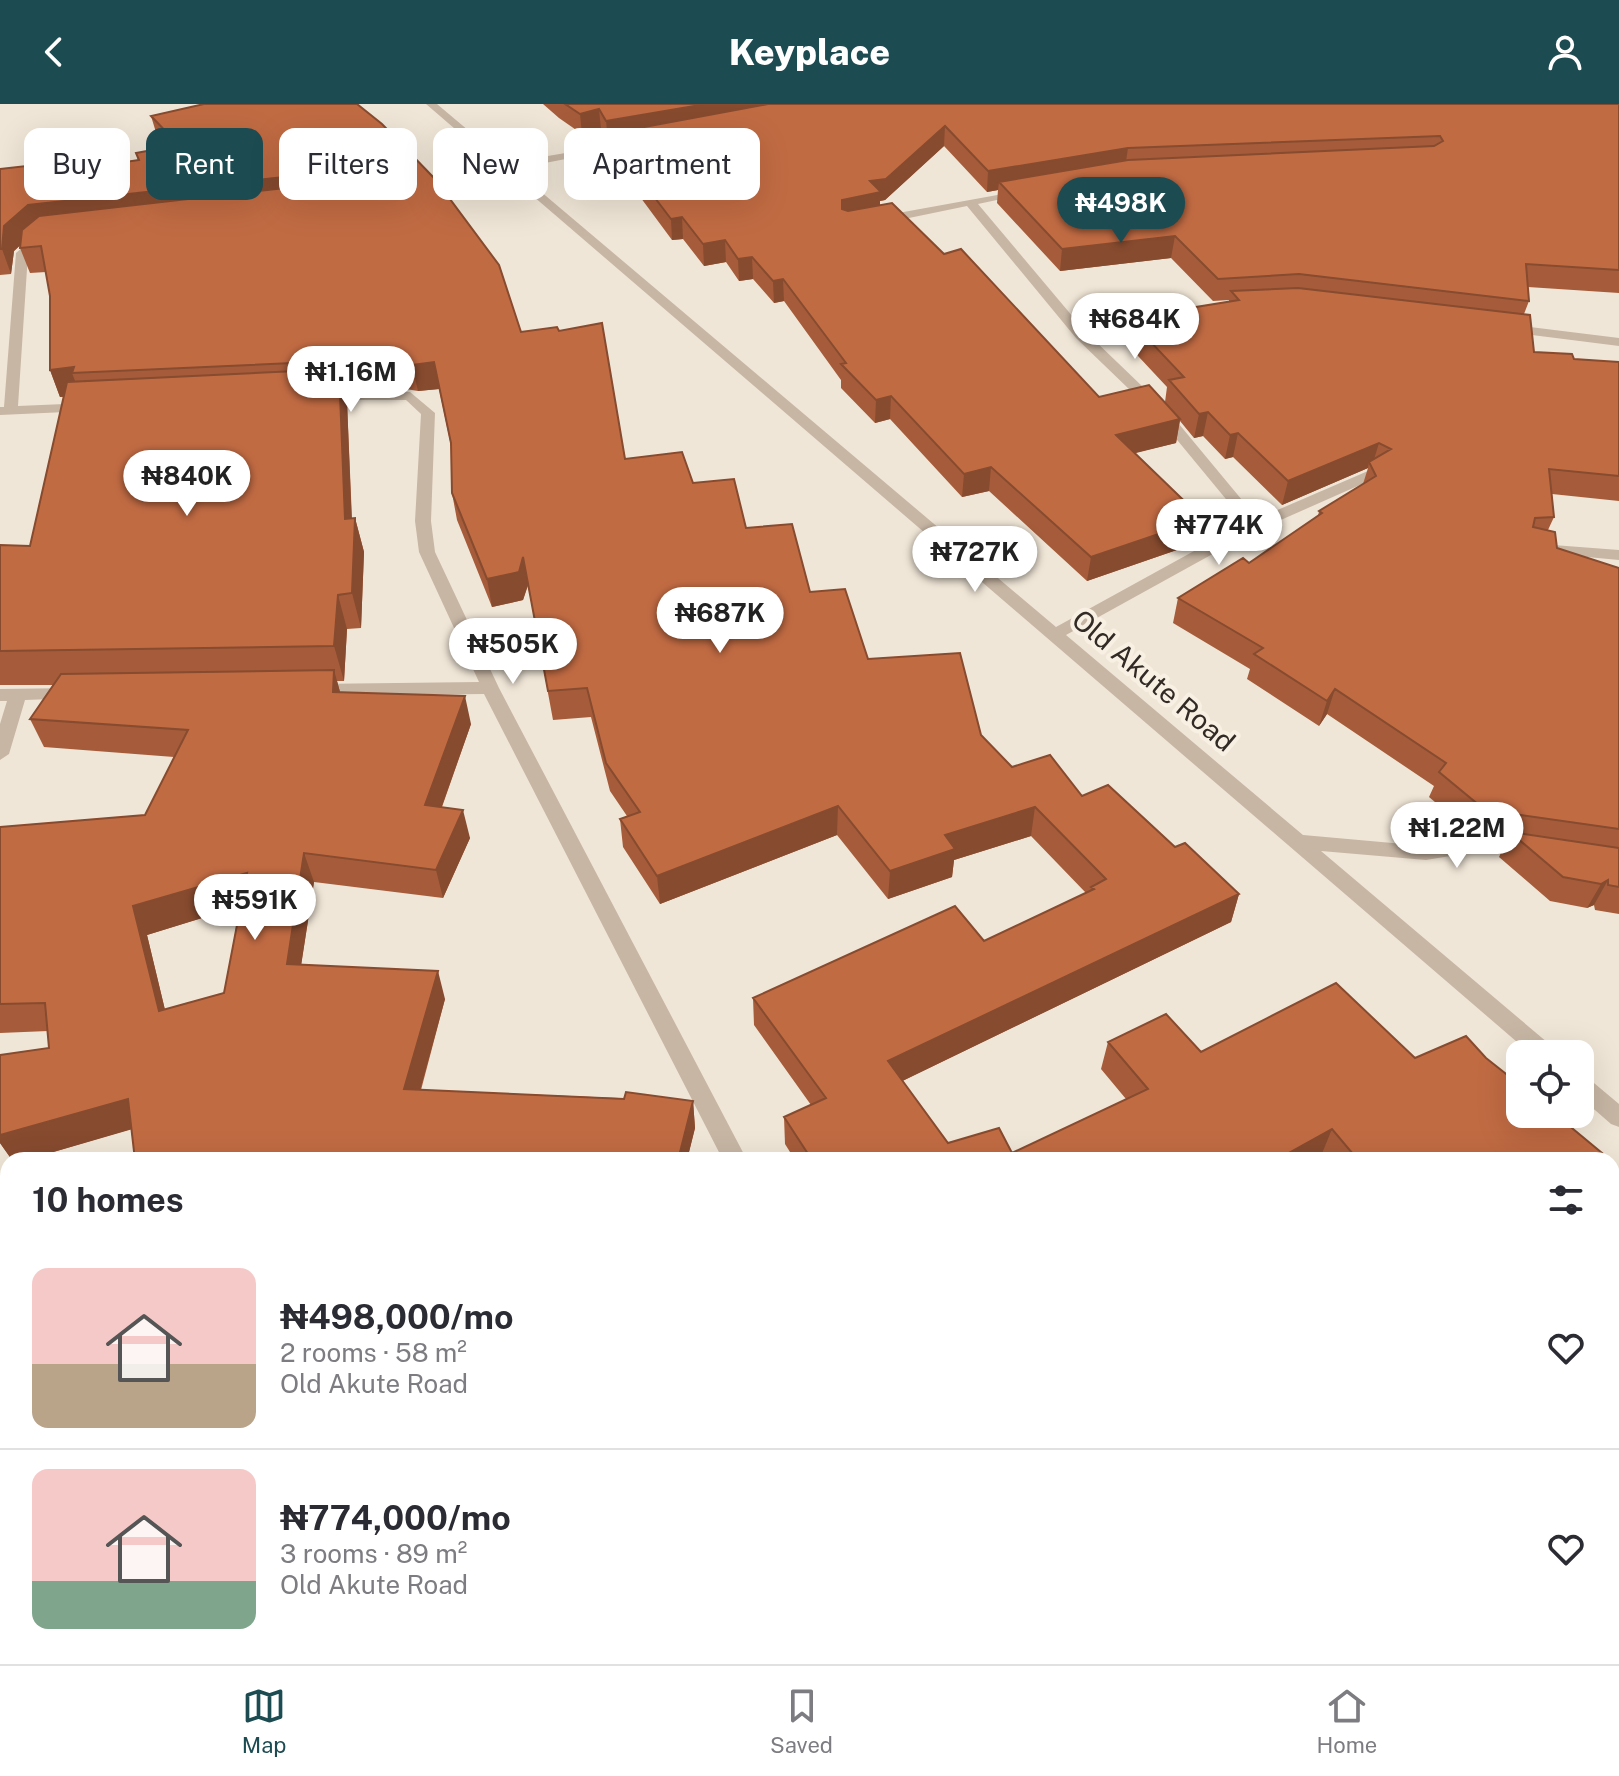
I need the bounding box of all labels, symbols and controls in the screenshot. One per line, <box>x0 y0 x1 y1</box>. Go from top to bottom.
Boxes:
icon: back <box>32 30 76 74</box>
icon: person <box>1543 30 1587 74</box>
text: Keyplace <box>729 31 890 73</box>
chip: Buy <box>24 128 130 200</box>
chip: Rent <box>146 128 263 200</box>
chip: Filters <box>279 128 417 200</box>
chip: New <box>433 128 548 200</box>
chip: Apartment <box>564 128 760 200</box>
pin: ₦498K <box>1065 177 1177 245</box>
text: ₦498K <box>1075 187 1167 218</box>
pin: ₦684K <box>1079 293 1191 361</box>
text: ₦684K <box>1089 303 1181 334</box>
pin: ₦1.16M <box>286 346 416 414</box>
text: ₦1.16M <box>305 356 397 387</box>
pin: ₦840K <box>131 450 243 518</box>
text: ₦840K <box>141 460 233 491</box>
pin: ₦774K <box>1163 499 1275 567</box>
text: ₦774K <box>1174 509 1264 540</box>
pin: ₦727K <box>919 526 1031 594</box>
text: ₦727K <box>930 536 1020 567</box>
pin: ₦687K <box>664 587 776 655</box>
text: ₦687K <box>675 597 765 628</box>
street label: Old Akute Road <box>1066 602 1242 758</box>
pin: ₦505K <box>457 618 569 686</box>
text: ₦505K <box>467 628 559 659</box>
pin: ₦1.22M <box>1392 802 1522 870</box>
text: ₦1.22M <box>1408 812 1506 843</box>
pin: ₦591K <box>199 874 311 942</box>
text: ₦591K <box>212 884 298 915</box>
map controls <box>1506 1040 1594 1128</box>
button: locate <box>1506 1040 1594 1128</box>
icon: filters <box>1544 1178 1588 1222</box>
text: 10 homes <box>32 1180 184 1220</box>
text: ₦498,000/mo <box>280 1297 514 1337</box>
icon: home <box>96 1300 192 1396</box>
icon: heart <box>1544 1326 1588 1370</box>
text: 2 rooms · 58 m² <box>280 1337 467 1368</box>
text: Old Akute Road <box>280 1368 468 1399</box>
text: ₦774,000/mo <box>280 1498 511 1538</box>
icon: home <box>96 1501 192 1597</box>
icon: heart <box>1544 1527 1588 1571</box>
text: 3 rooms · 89 m² <box>280 1538 467 1569</box>
text: Old Akute Road <box>280 1569 468 1600</box>
tab: Map <box>242 1684 286 1758</box>
tab: Saved <box>770 1684 833 1758</box>
tab: Home <box>1317 1684 1377 1758</box>

